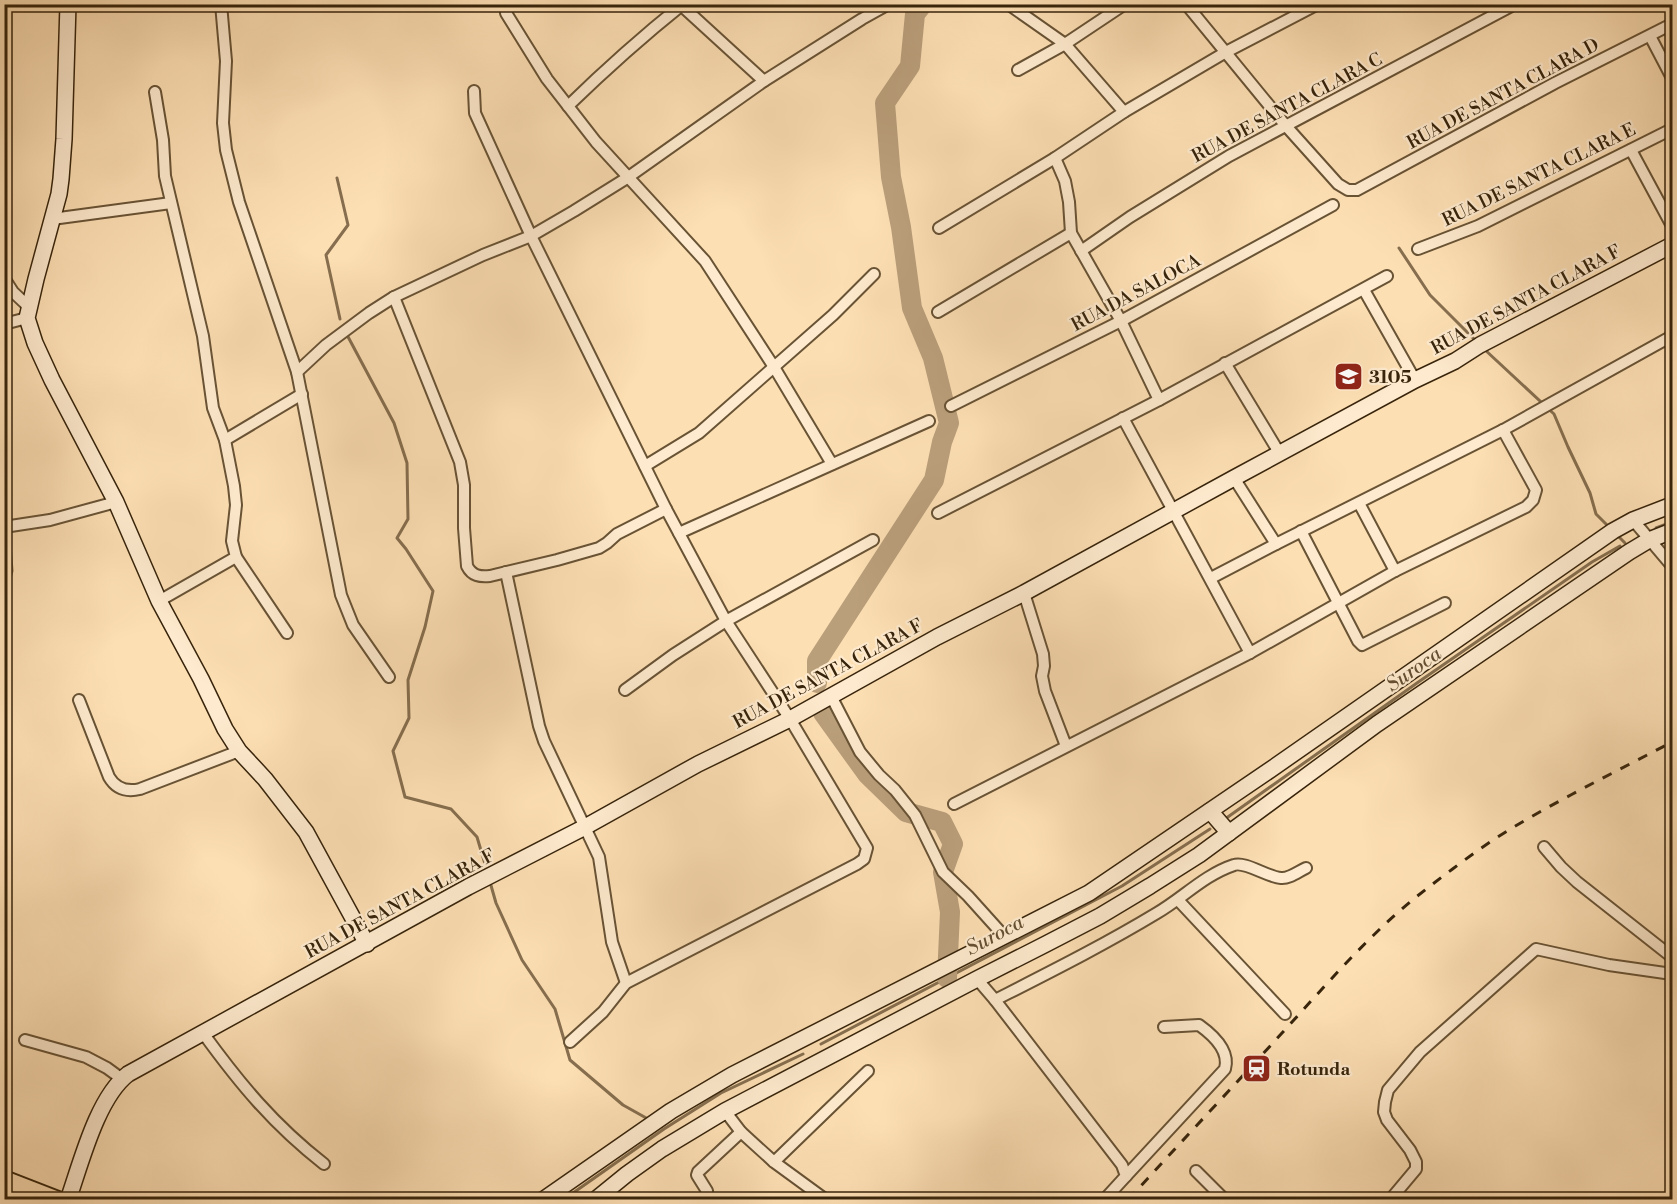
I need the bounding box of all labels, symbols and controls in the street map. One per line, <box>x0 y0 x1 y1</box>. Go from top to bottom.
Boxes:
street label: RUA DE SANTA CLARA D <box>1403 34 1603 154</box>
street label: RUA DE SANTA CLARA C <box>1188 48 1386 168</box>
street label: RUA DE SANTA CLARA E <box>1438 118 1640 232</box>
street label: RUA DE SANTA CLARA F <box>1427 240 1625 360</box>
street label: RUA DA SALOCA <box>1067 249 1205 337</box>
school or university icon: 3105 <box>1332 361 1364 393</box>
place label: 3105 <box>1369 366 1412 389</box>
street label: RUA DE SANTA CLARA F <box>729 614 927 734</box>
water label: Suroca <box>1381 641 1447 698</box>
street label: RUA DE SANTA CLARA F <box>301 844 499 964</box>
water label: Suroca <box>962 910 1029 962</box>
station icon: Rotunda <box>1240 1053 1272 1085</box>
place label: Rotunda <box>1277 1058 1350 1081</box>

